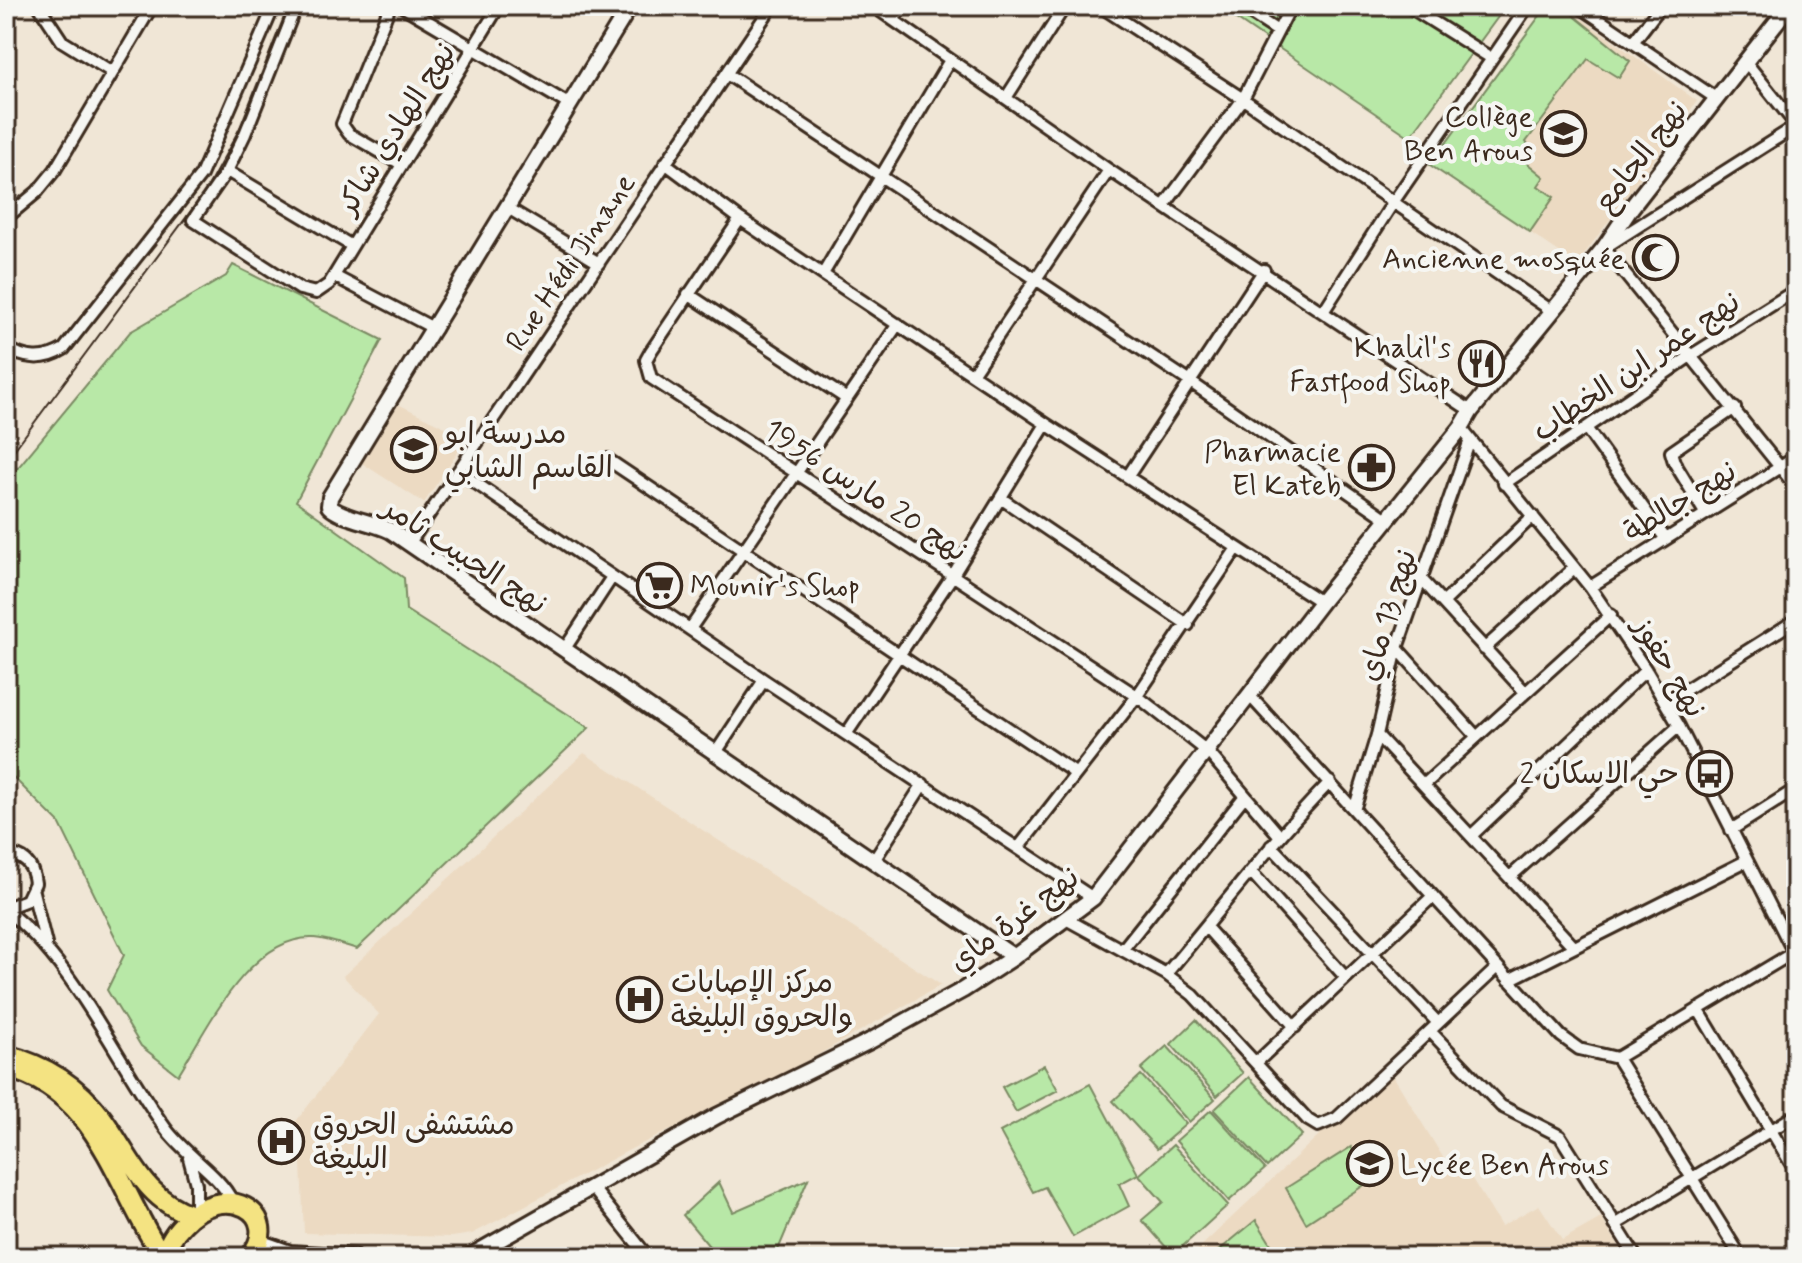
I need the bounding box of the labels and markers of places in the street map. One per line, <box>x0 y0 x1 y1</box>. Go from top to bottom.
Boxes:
place label: Collège Ben Arous <box>1404 98 1533 171</box>
school or university icon: Collège Ben Arous <box>1540 109 1588 157</box>
mosque icon: Ancienne mosquée <box>1632 234 1680 282</box>
place label: Ancienne mosquée <box>1382 240 1625 279</box>
place label: Khalil's Fastfood Shop <box>1290 329 1451 404</box>
restaurant icon: Khalil's Fastfood Shop <box>1458 340 1506 388</box>
place label: مدرسة ابو القاسم الشابي <box>443 415 613 493</box>
school or university icon: مدرسة ابو القاسم الشابي <box>390 426 438 474</box>
place label: Pharmacie El Kateb <box>1204 433 1341 506</box>
pharmacy icon: Pharmacie El Kateb <box>1348 444 1396 492</box>
supermarket icon: Mounir's Shop <box>635 561 683 609</box>
place label: Mounir's Shop <box>690 567 860 606</box>
bus stop icon: حي الاسكان 2 <box>1686 749 1734 797</box>
place label: حي الاسكان 2 <box>1520 755 1679 799</box>
place label: مركز الإصابات والحروق البليغة <box>671 964 854 1037</box>
hospital icon: مركز الإصابات والحروق البليغة <box>616 975 664 1023</box>
place label: مشتشفى الحروق البليغة <box>313 1106 515 1179</box>
hospital icon: مشتشفى الحروق البليغة <box>258 1117 306 1165</box>
school or university icon: Lycée Ben Arous <box>1345 1140 1393 1188</box>
place label: Lycée Ben Arous <box>1400 1146 1609 1185</box>

